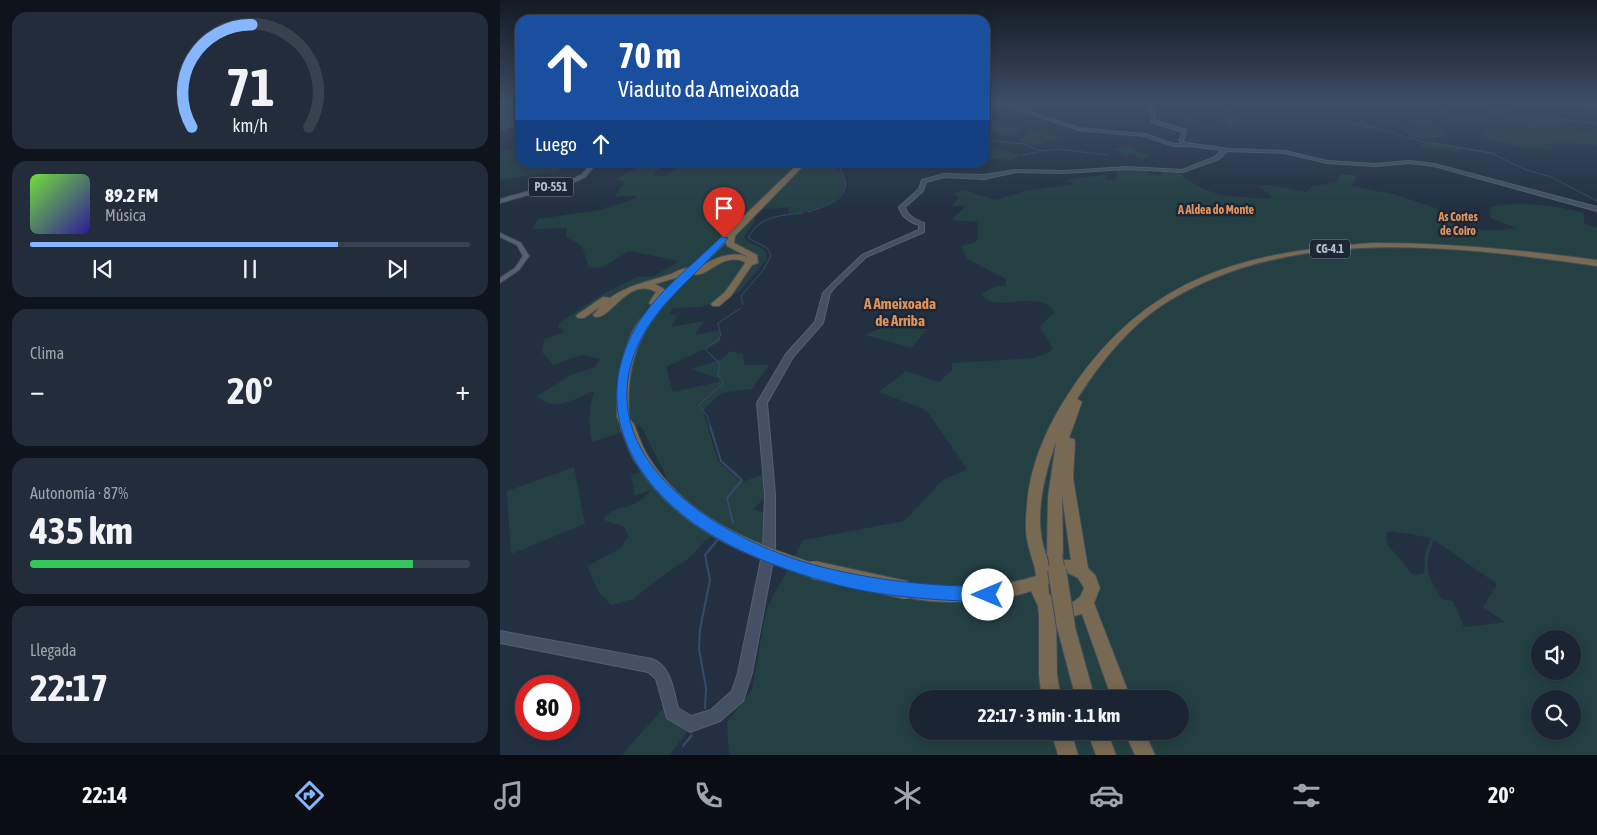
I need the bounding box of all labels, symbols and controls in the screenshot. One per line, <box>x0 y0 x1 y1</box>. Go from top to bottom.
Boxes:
icon: ahead <box>535 35 600 100</box>
text: 70 m <box>618 35 681 75</box>
text: 71 <box>226 57 274 117</box>
text: Viaduto da Ameixoada <box>618 76 800 102</box>
text: km/h <box>232 115 268 136</box>
icon: ahead <box>587 130 615 158</box>
text: Luego <box>535 133 577 155</box>
road number: PO-551 <box>528 178 574 196</box>
text: 89.2 FM <box>105 184 158 206</box>
pin <box>703 187 745 238</box>
icon: arrive <box>710 194 738 222</box>
district label: A Aldea do Monte <box>1177 203 1255 217</box>
text: Música <box>105 206 146 224</box>
district label: As Cortes de Coiro <box>1437 210 1478 238</box>
road number: CG-4.1 <box>1310 240 1350 258</box>
icon: previous <box>89 255 117 283</box>
icon: pause <box>236 255 264 283</box>
icon: next <box>383 255 411 283</box>
district label: A Ameixoada de Arriba <box>863 295 936 329</box>
text: Clima <box>30 344 64 362</box>
text: 20° <box>227 369 273 412</box>
text: − <box>30 374 45 406</box>
text: + <box>455 374 470 406</box>
text: Autonomía · 87% <box>30 484 128 502</box>
text: 435 km <box>30 509 133 552</box>
position arrow <box>961 568 1013 620</box>
map controls <box>1531 630 1581 740</box>
button: sound <box>1531 630 1581 680</box>
text: Llegada <box>30 641 77 659</box>
text: 22:17 <box>30 666 108 709</box>
speed limit sign: 80 <box>515 675 580 740</box>
button: search <box>1531 690 1581 740</box>
text: 22:17 · 3 min · 1.1 km <box>978 704 1120 726</box>
icon: directions <box>292 778 327 813</box>
icon: music <box>491 778 526 813</box>
icon: phone <box>691 778 726 813</box>
icon: climate <box>890 778 925 813</box>
icon: car <box>1089 778 1124 813</box>
icon: filters <box>1289 778 1324 813</box>
text: 22:14 <box>82 782 127 808</box>
text: 20° <box>1488 782 1515 808</box>

